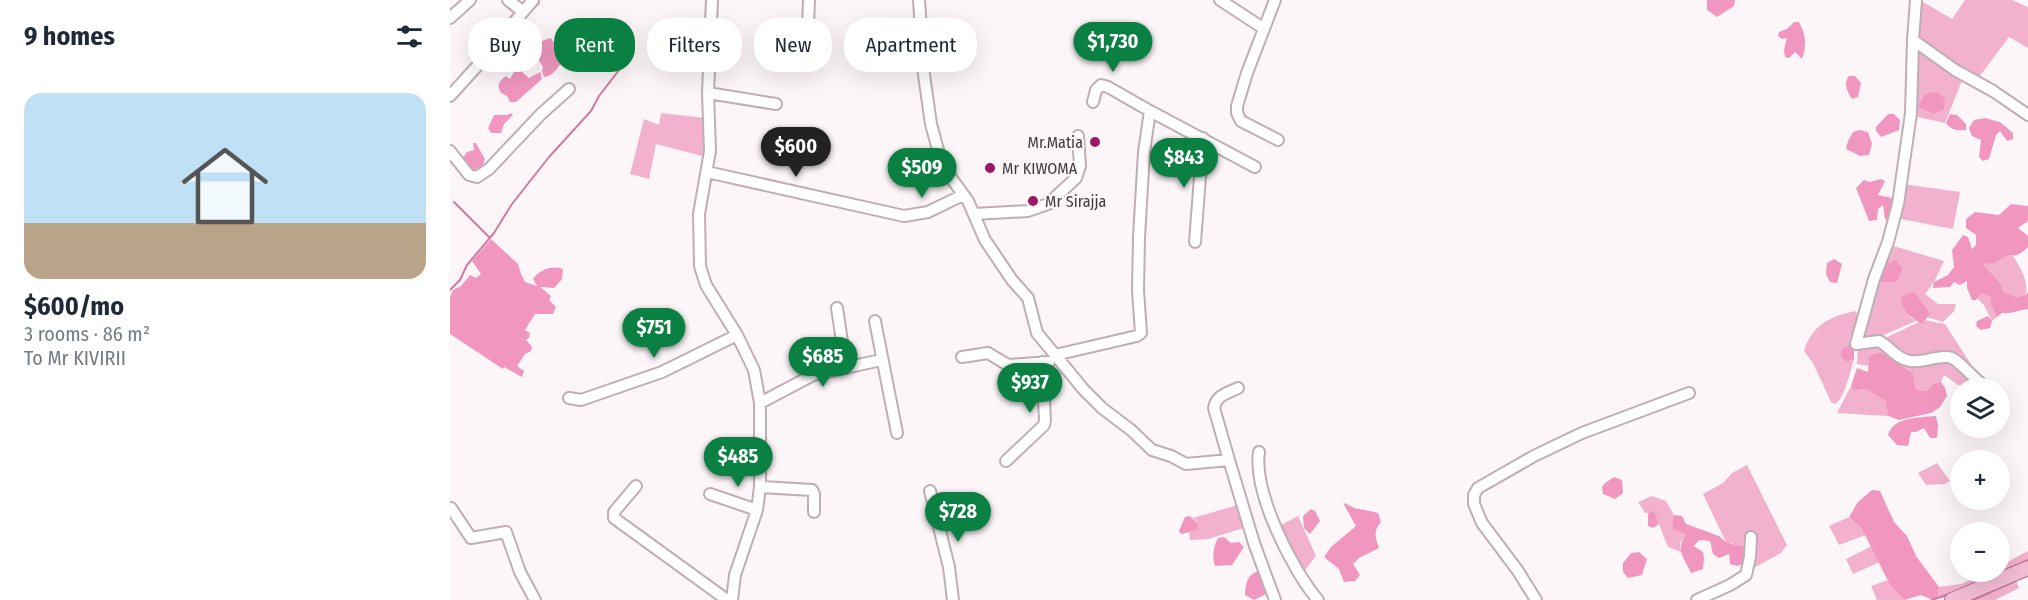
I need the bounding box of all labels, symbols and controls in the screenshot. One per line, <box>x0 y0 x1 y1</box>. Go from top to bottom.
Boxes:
chip: Buy <box>468 18 542 72</box>
chip: Rent <box>554 18 635 72</box>
chip: Filters <box>647 18 742 72</box>
chip: New <box>754 18 832 72</box>
chip: Apartment <box>844 18 977 72</box>
icon: filters <box>393 20 426 53</box>
text: 9 homes <box>24 21 115 52</box>
pin: $1,730 <box>1064 22 1162 73</box>
text: $1,730 <box>1087 29 1139 53</box>
pin: $600 <box>760 127 832 178</box>
icon: home <box>171 132 279 240</box>
place label: Mr.Matia <box>1028 133 1083 152</box>
text: $600 <box>775 134 817 158</box>
marker: Mr.Matia <box>1088 135 1102 149</box>
pin: $843 <box>1148 138 1220 189</box>
text: $843 <box>1164 145 1204 169</box>
pin: $509 <box>886 148 958 199</box>
text: $509 <box>902 155 942 179</box>
place label: Mr KIWOMA <box>1002 159 1078 178</box>
marker: Mr KIWOMA <box>983 161 997 175</box>
place label: Mr Sirajja <box>1045 192 1107 211</box>
marker: Mr Sirajja <box>1026 194 1040 208</box>
text: $600/mo <box>24 291 124 322</box>
pin: $751 <box>618 308 690 359</box>
text: $751 <box>636 315 672 339</box>
text: 3 rooms · 86 m² <box>24 322 150 346</box>
pin: $685 <box>787 337 859 388</box>
text: $685 <box>803 344 843 368</box>
text: To Mr KIVIRII <box>24 346 126 370</box>
pin: $937 <box>994 363 1066 414</box>
text: $937 <box>1011 370 1049 394</box>
map controls <box>1950 378 2010 582</box>
button: layers <box>1950 378 2010 438</box>
pin: $485 <box>702 437 774 488</box>
text: $485 <box>718 444 758 468</box>
button: + <box>1950 450 2010 510</box>
pin: $728 <box>922 492 994 543</box>
text: $728 <box>939 499 977 523</box>
button: − <box>1950 522 2010 582</box>

